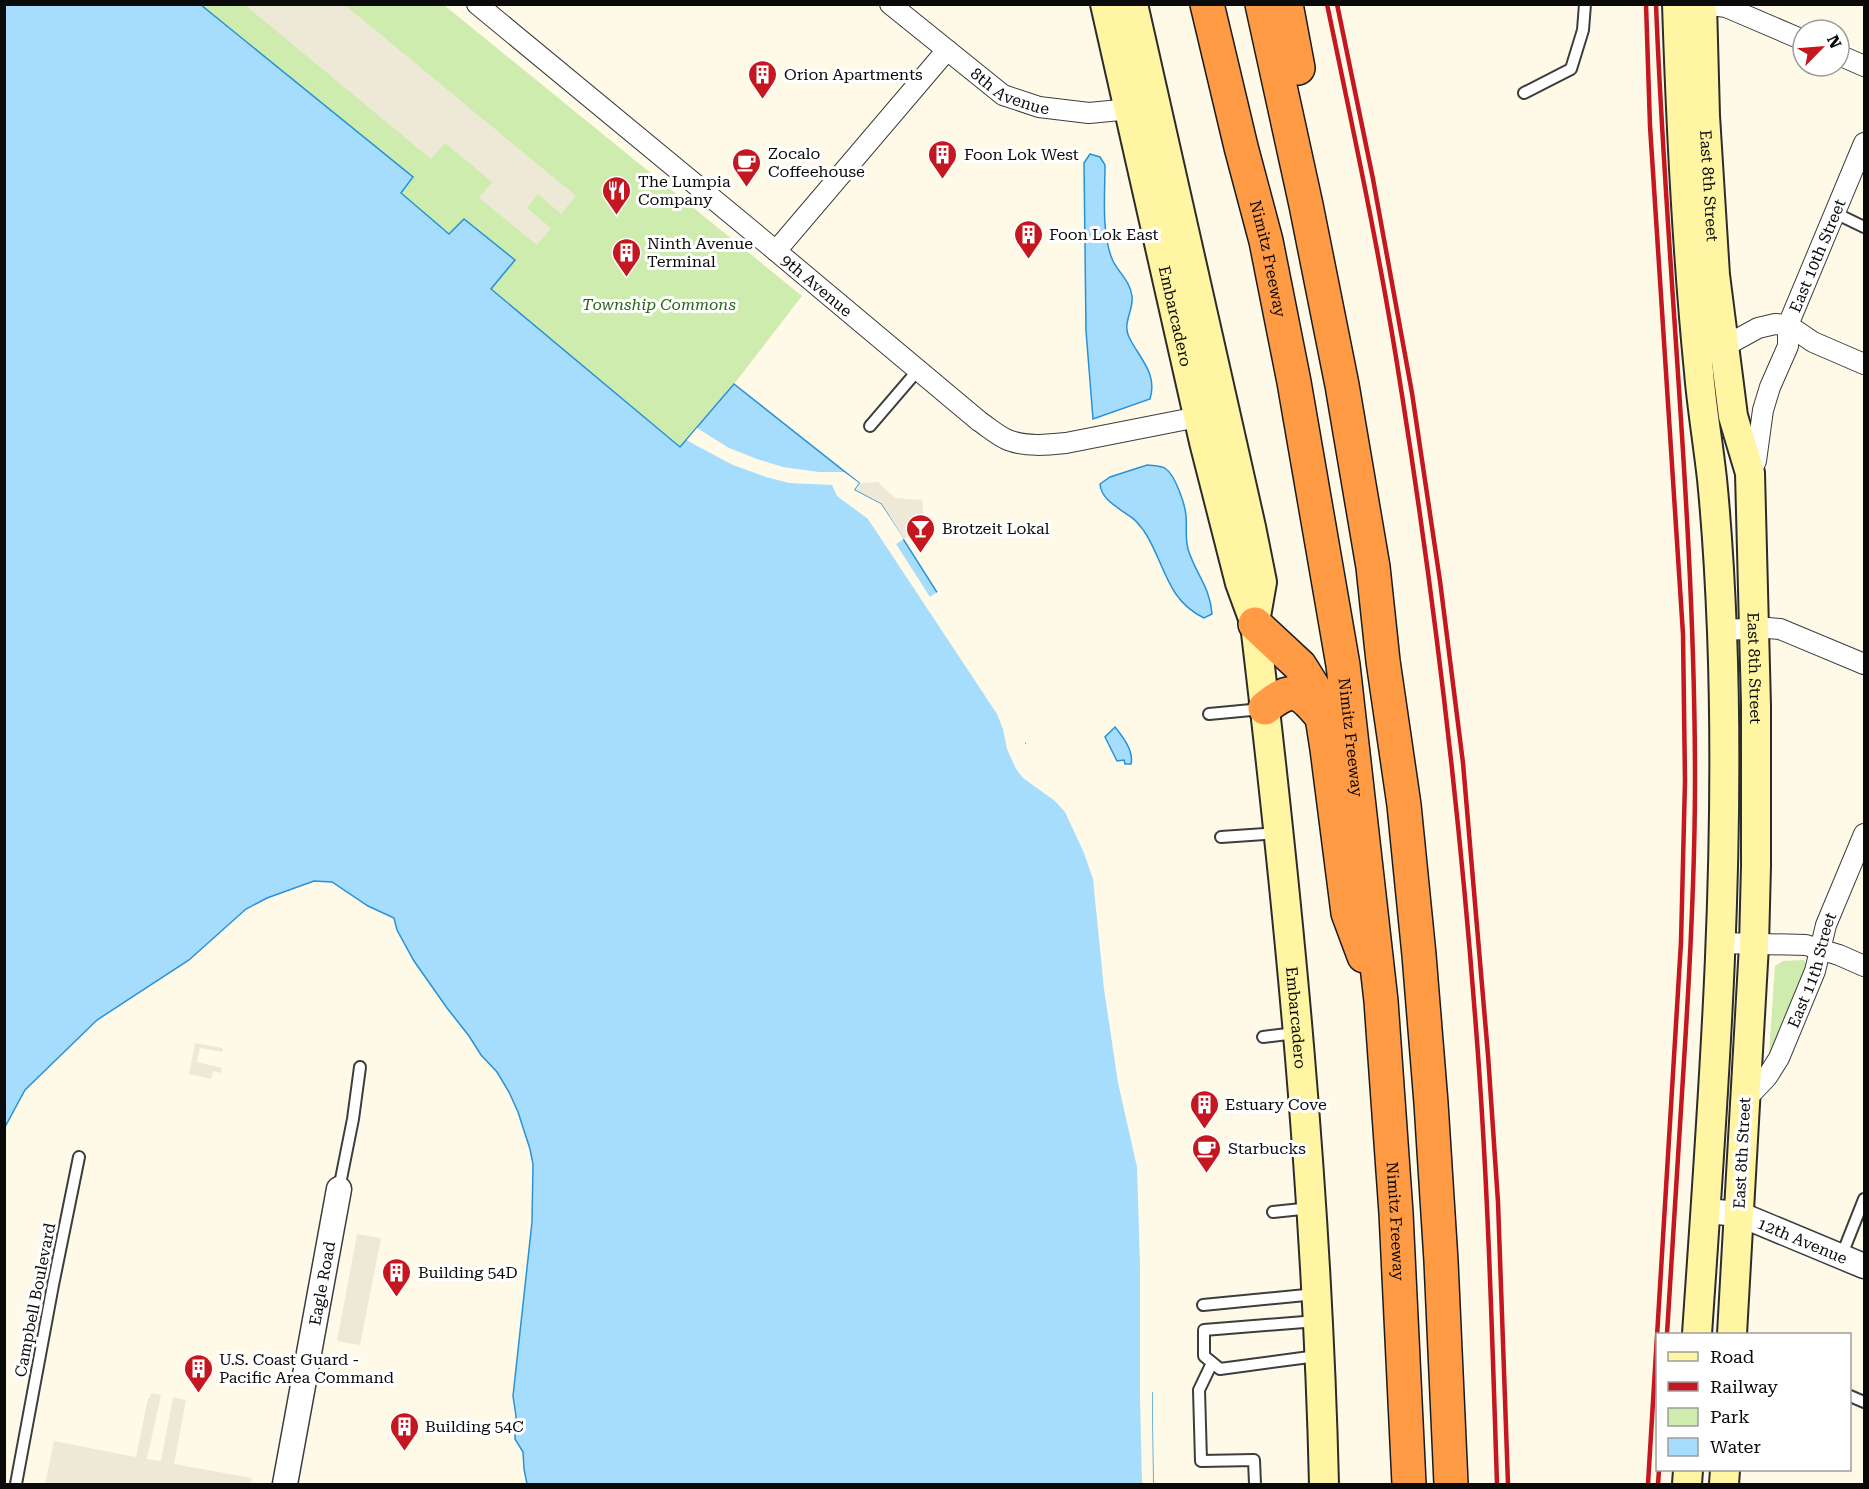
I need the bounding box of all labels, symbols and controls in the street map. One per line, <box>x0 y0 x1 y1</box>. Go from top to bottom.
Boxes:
north arrow <box>1791 18 1851 78</box>
text: N <box>1823 32 1845 51</box>
building icon: Orion Apartments <box>747 58 779 100</box>
street label: 8th Avenue <box>967 63 1051 118</box>
place label: Orion Apartments <box>784 65 923 84</box>
street label: East 8th Street <box>1696 129 1722 242</box>
building icon: Foon Lok West <box>927 138 959 180</box>
place label: Zocalo Coffeehouse <box>768 144 865 181</box>
place label: Foon Lok West <box>964 145 1079 164</box>
cafe icon: Zocalo Coffeehouse <box>731 146 763 188</box>
place label: The Lumpia Company <box>638 172 731 209</box>
restaurant icon: The Lumpia Company <box>601 174 633 216</box>
street label: East 10th Street <box>1785 196 1849 315</box>
street label: Nimitz Freeway <box>1246 198 1291 319</box>
building icon: Foon Lok East <box>1012 218 1044 260</box>
place label: Foon Lok East <box>1049 225 1159 244</box>
place label: Ninth Avenue Terminal <box>647 234 753 271</box>
building icon: Ninth Avenue Terminal <box>610 236 642 278</box>
street label: 9th Avenue <box>777 250 856 320</box>
street label: Embarcadero <box>1155 264 1196 368</box>
park label: Township Commons <box>582 295 736 314</box>
bar icon: Brotzeit Lokal <box>905 512 937 554</box>
place label: Brotzeit Lokal <box>942 519 1050 538</box>
street label: East 8th Street <box>1744 612 1766 724</box>
street label: Nimitz Freeway <box>1335 677 1367 798</box>
street label: East 11th Street <box>1783 909 1840 1031</box>
street label: Embarcadero <box>1282 966 1310 1070</box>
building icon: Estuary Cove <box>1188 1088 1220 1130</box>
place label: Estuary Cove <box>1225 1095 1327 1114</box>
street label: East 8th Street <box>1730 1097 1754 1209</box>
cafe icon: Starbucks <box>1191 1132 1223 1174</box>
place label: Starbucks <box>1228 1139 1306 1158</box>
street label: Nimitz Freeway <box>1383 1161 1409 1282</box>
street label: 12th Avenue <box>1755 1213 1851 1268</box>
street label: Campbell Boulevard <box>11 1221 59 1379</box>
street label: Eagle Road <box>305 1240 339 1327</box>
building icon: Building 54D <box>381 1256 413 1298</box>
place label: Building 54D <box>418 1263 518 1282</box>
legend <box>1656 1333 1851 1471</box>
text: Road <box>1710 1346 1755 1367</box>
place label: U.S. Coast Guard - Pacific Area Command <box>219 1350 394 1387</box>
building icon: U.S. Coast Guard - Pacific Area Command <box>182 1352 214 1394</box>
text: Railway <box>1710 1376 1778 1397</box>
text: Park <box>1710 1406 1750 1427</box>
building icon: Building 54C <box>388 1410 420 1452</box>
place label: Building 54C <box>425 1417 524 1436</box>
text: Water <box>1710 1436 1761 1457</box>

